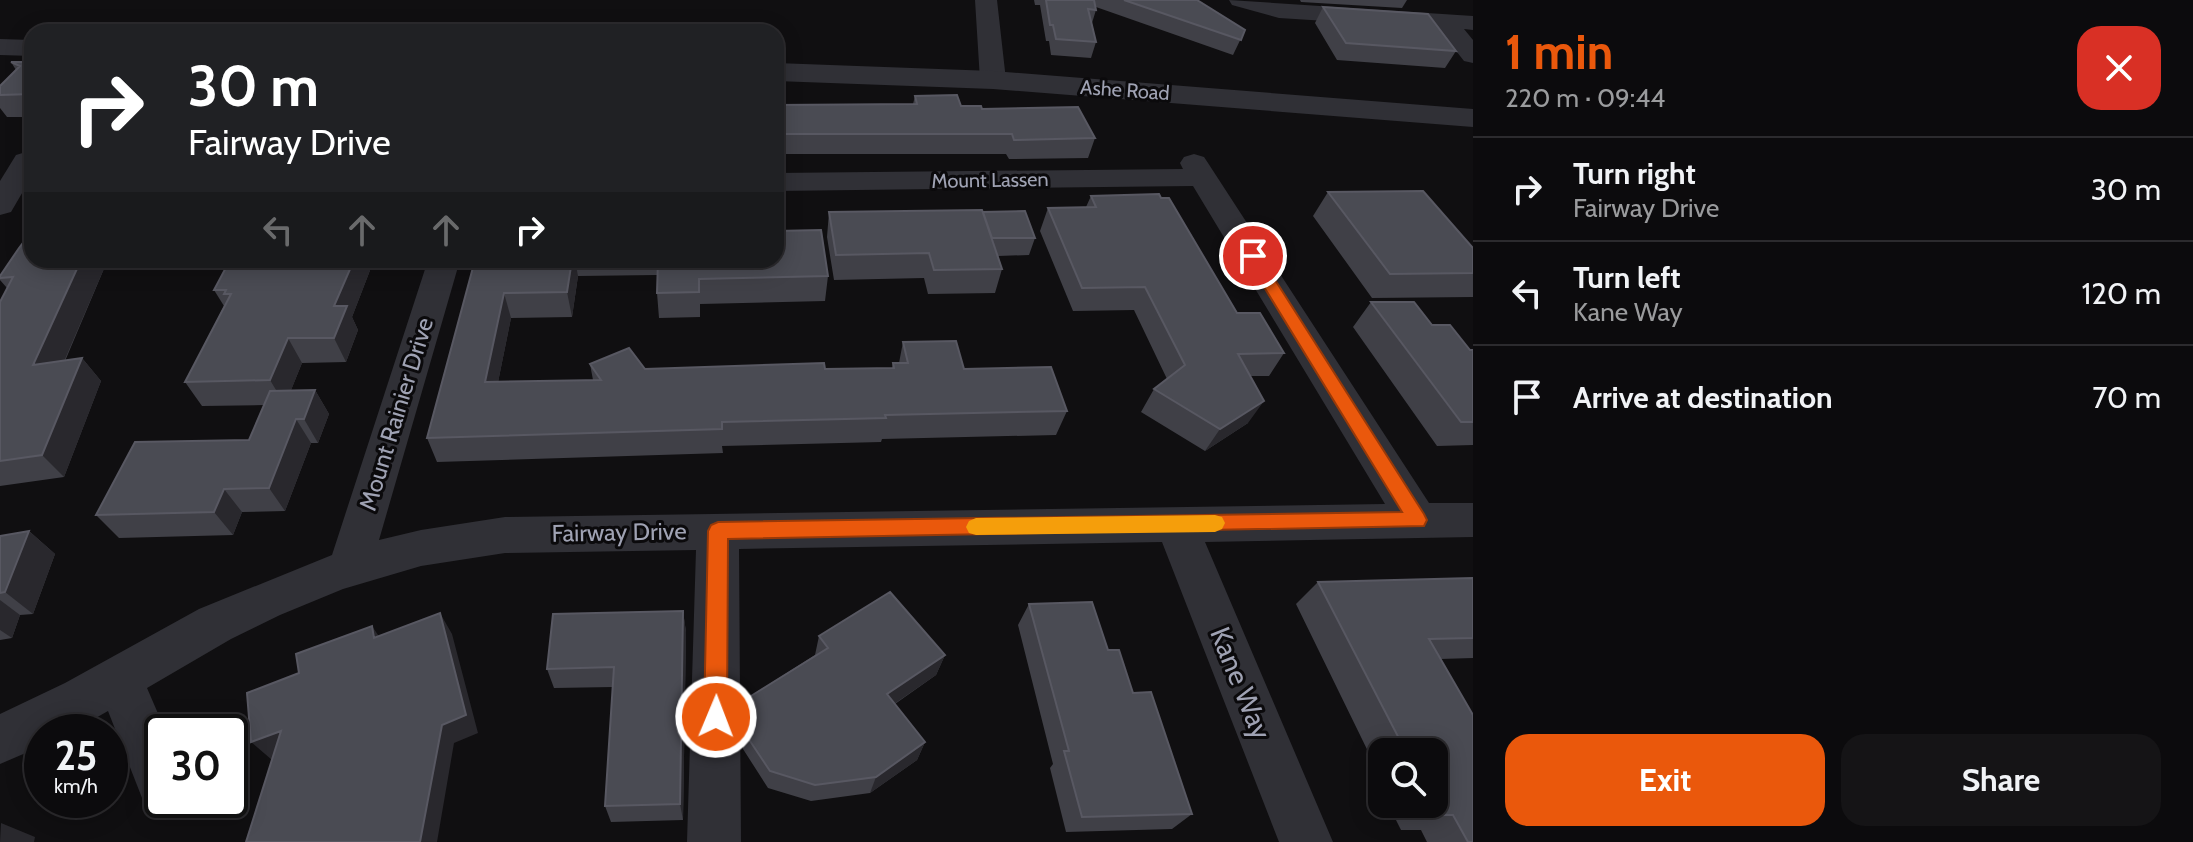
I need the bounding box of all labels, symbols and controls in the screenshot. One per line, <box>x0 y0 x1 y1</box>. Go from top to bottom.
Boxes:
text: 1 min <box>1505 23 1613 81</box>
button: close <box>2077 26 2161 110</box>
text: 30 m <box>188 52 319 120</box>
icon: right <box>56 56 160 160</box>
street label: Ashe Road <box>1079 75 1171 105</box>
text: 220 m · 09:44 <box>1505 82 1665 114</box>
text: Fairway Drive <box>188 120 391 164</box>
text: Turn right <box>1573 155 1696 192</box>
street label: Mount Lassen <box>931 167 1049 193</box>
icon: right <box>1505 167 1549 211</box>
text: 30 m <box>2091 171 2161 208</box>
text: Fairway Drive <box>1573 192 1719 224</box>
icon: left <box>256 208 300 252</box>
icon: ahead <box>340 208 384 252</box>
icon: ahead <box>424 208 468 252</box>
icon: right <box>508 208 552 252</box>
pin <box>1219 222 1287 290</box>
icon: arrive <box>1231 234 1275 278</box>
text: Turn left <box>1573 259 1681 296</box>
icon: left <box>1505 271 1549 315</box>
text: 120 m <box>2081 275 2161 312</box>
text: Kane Way <box>1573 296 1683 328</box>
street label: Mount Rainier Drive <box>353 314 439 514</box>
icon: arrive <box>1505 375 1549 419</box>
text: Arrive at destination <box>1573 379 1833 416</box>
text: 70 m <box>2092 379 2161 416</box>
street label: Fairway Drive <box>551 516 687 548</box>
street label: Kane Way <box>1203 622 1279 744</box>
position arrow <box>674 675 758 759</box>
speed limit sign: 30 <box>144 714 248 818</box>
text: 25 <box>55 731 97 780</box>
button: Exit <box>1505 734 1825 826</box>
button: Share <box>1841 734 2161 826</box>
map controls <box>1368 738 1448 818</box>
button: search <box>1368 738 1448 818</box>
text: km/h <box>54 774 98 798</box>

